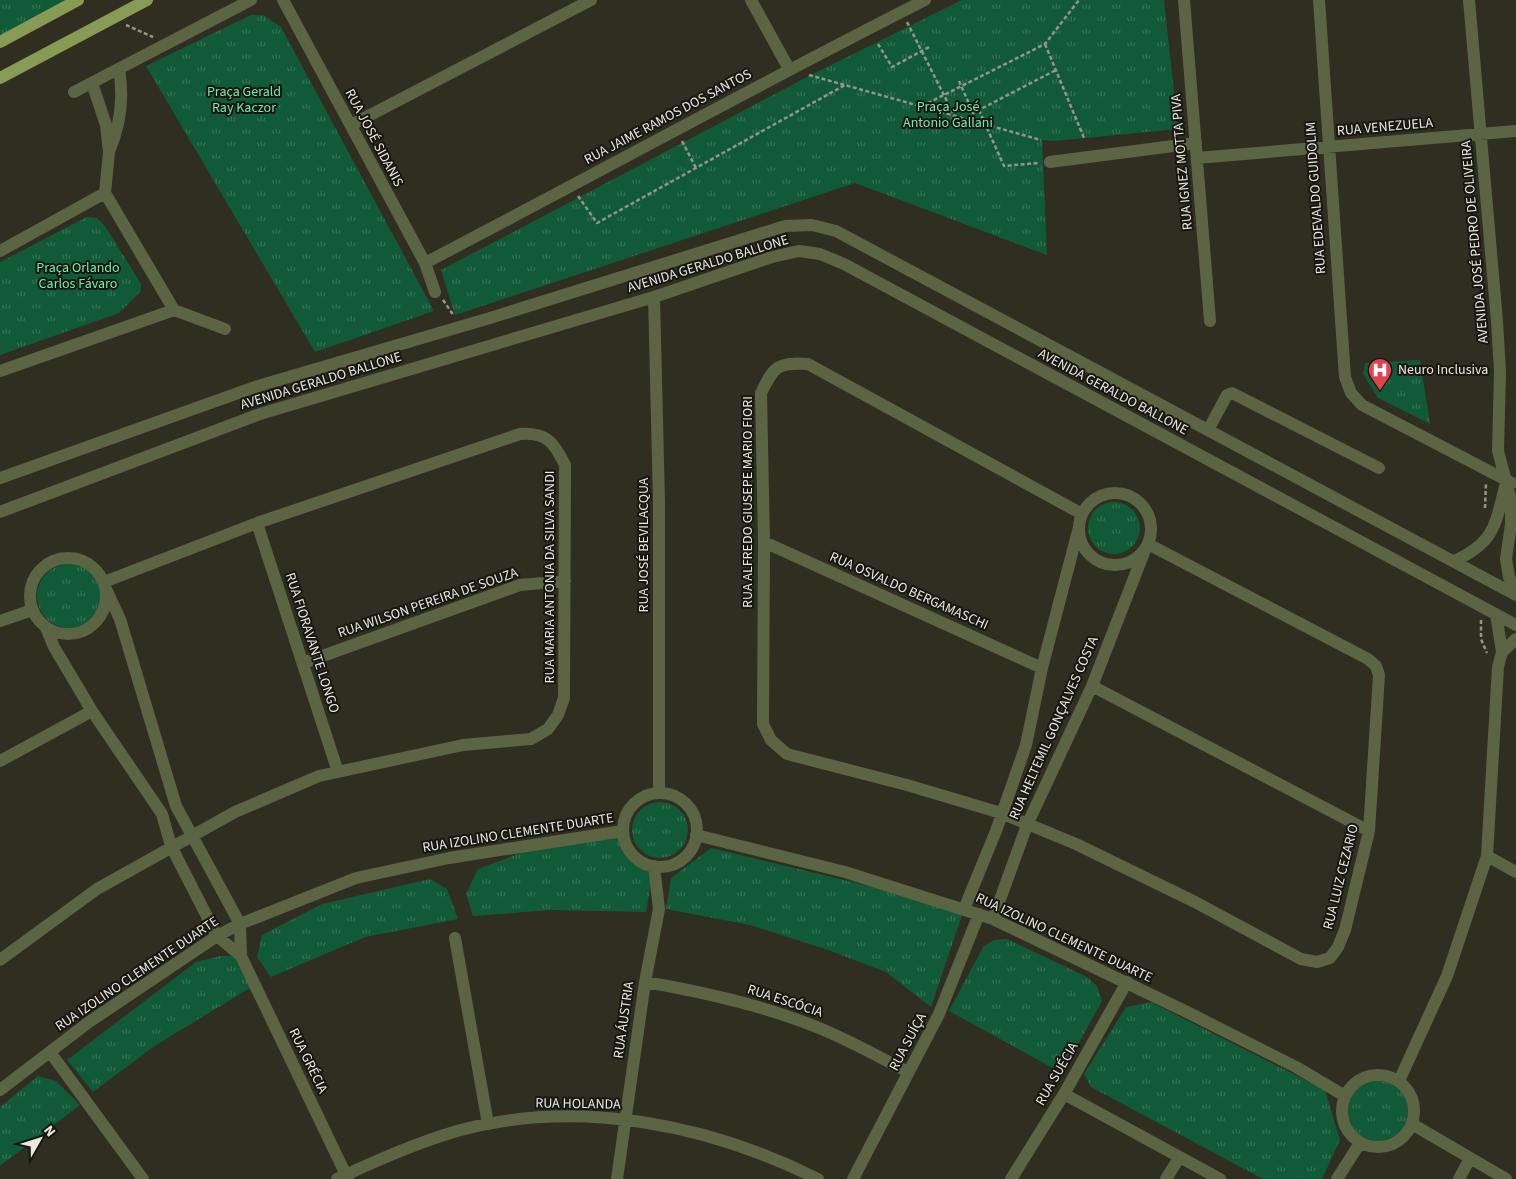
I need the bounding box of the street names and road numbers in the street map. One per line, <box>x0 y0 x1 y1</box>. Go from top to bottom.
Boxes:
street label: RUA JAIME RAMOS DOS SANTOS <box>581 64 755 170</box>
street label: RUA JOSÉ SIDANIS <box>340 86 408 190</box>
street label: RUA IGNEZ MOTTA PIVA <box>1166 93 1198 231</box>
street label: RUA VENEZUELA <box>1336 113 1434 141</box>
street label: RUA EDEVALDO GUIDOLIM <box>1301 121 1331 275</box>
street label: AVENIDA JOSÉ PEDRO DE OLIVEIRA <box>1456 139 1494 344</box>
street label: AVENIDA GERALDO BALLONE <box>625 230 791 298</box>
street label: AVENIDA GERALDO BALLONE <box>1034 344 1192 440</box>
street label: AVENIDA GERALDO BALLONE <box>238 347 404 415</box>
street label: RUA ALFREDO GIUSEPE MARIO FIORI <box>738 396 758 608</box>
street label: RUA MARIA ANTONIA DA SILVA SANDI <box>540 471 560 683</box>
street label: RUA JOSÉ BEVILACQUA <box>634 477 654 612</box>
street label: RUA OSVALDO BERGAMASCHI <box>826 547 992 635</box>
street label: RUA WILSON PEREIRA DE SOUZA <box>335 563 521 643</box>
street label: RUA FIORAVANTE LONGO <box>280 570 344 716</box>
street label: RUA HELTEMIL GONÇALVES COSTA <box>1004 633 1104 823</box>
street label: RUA IZOLINO CLEMENTE DUARTE <box>421 808 615 858</box>
street label: RUA LUIZ CEZARIO <box>1318 822 1364 932</box>
street label: RUA IZOLINO CLEMENTE DUARTE <box>972 888 1156 988</box>
street label: RUA IZOLINO CLEMENTE DUARTE <box>51 912 223 1036</box>
street label: RUA ESCÓCIA <box>745 979 826 1023</box>
street label: RUA ÁUSTRIA <box>609 980 639 1060</box>
street label: RUA SUÍÇA <box>884 1009 932 1074</box>
street label: RUA GRÉCIA <box>284 1025 333 1097</box>
street label: RUA SUÉCIA <box>1031 1038 1083 1109</box>
street label: RUA HOLANDA <box>535 1093 621 1115</box>

